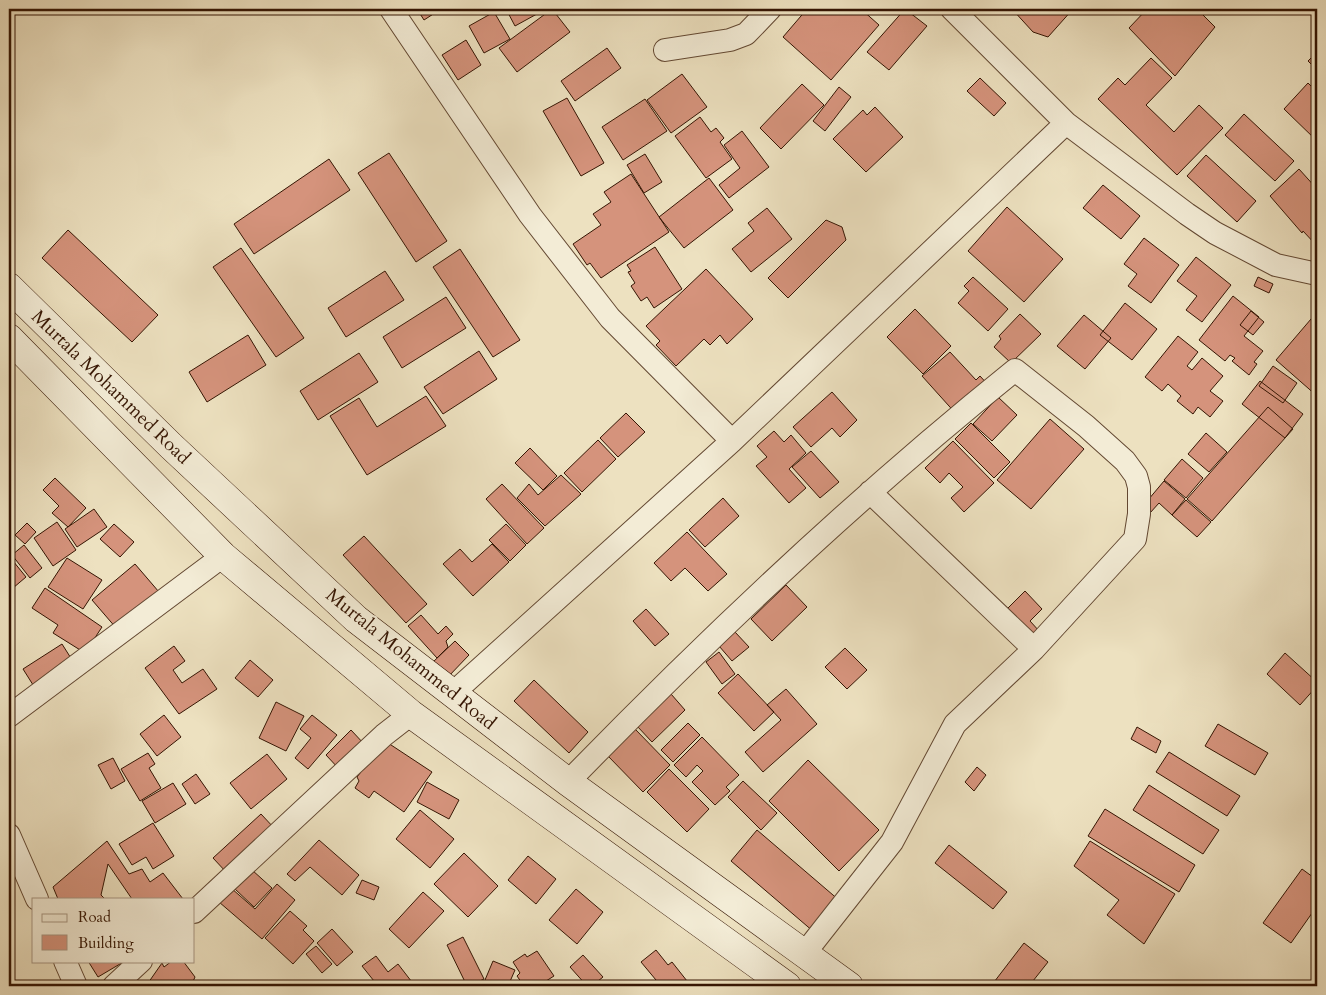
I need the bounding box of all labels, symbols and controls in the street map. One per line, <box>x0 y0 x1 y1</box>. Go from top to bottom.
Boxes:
street label: Murtala Mohammed Road <box>26 304 196 470</box>
street label: Murtala Mohammed Road <box>320 582 502 736</box>
legend <box>32 898 195 962</box>
text: Road <box>78 907 111 927</box>
text: Building <box>78 933 134 953</box>

